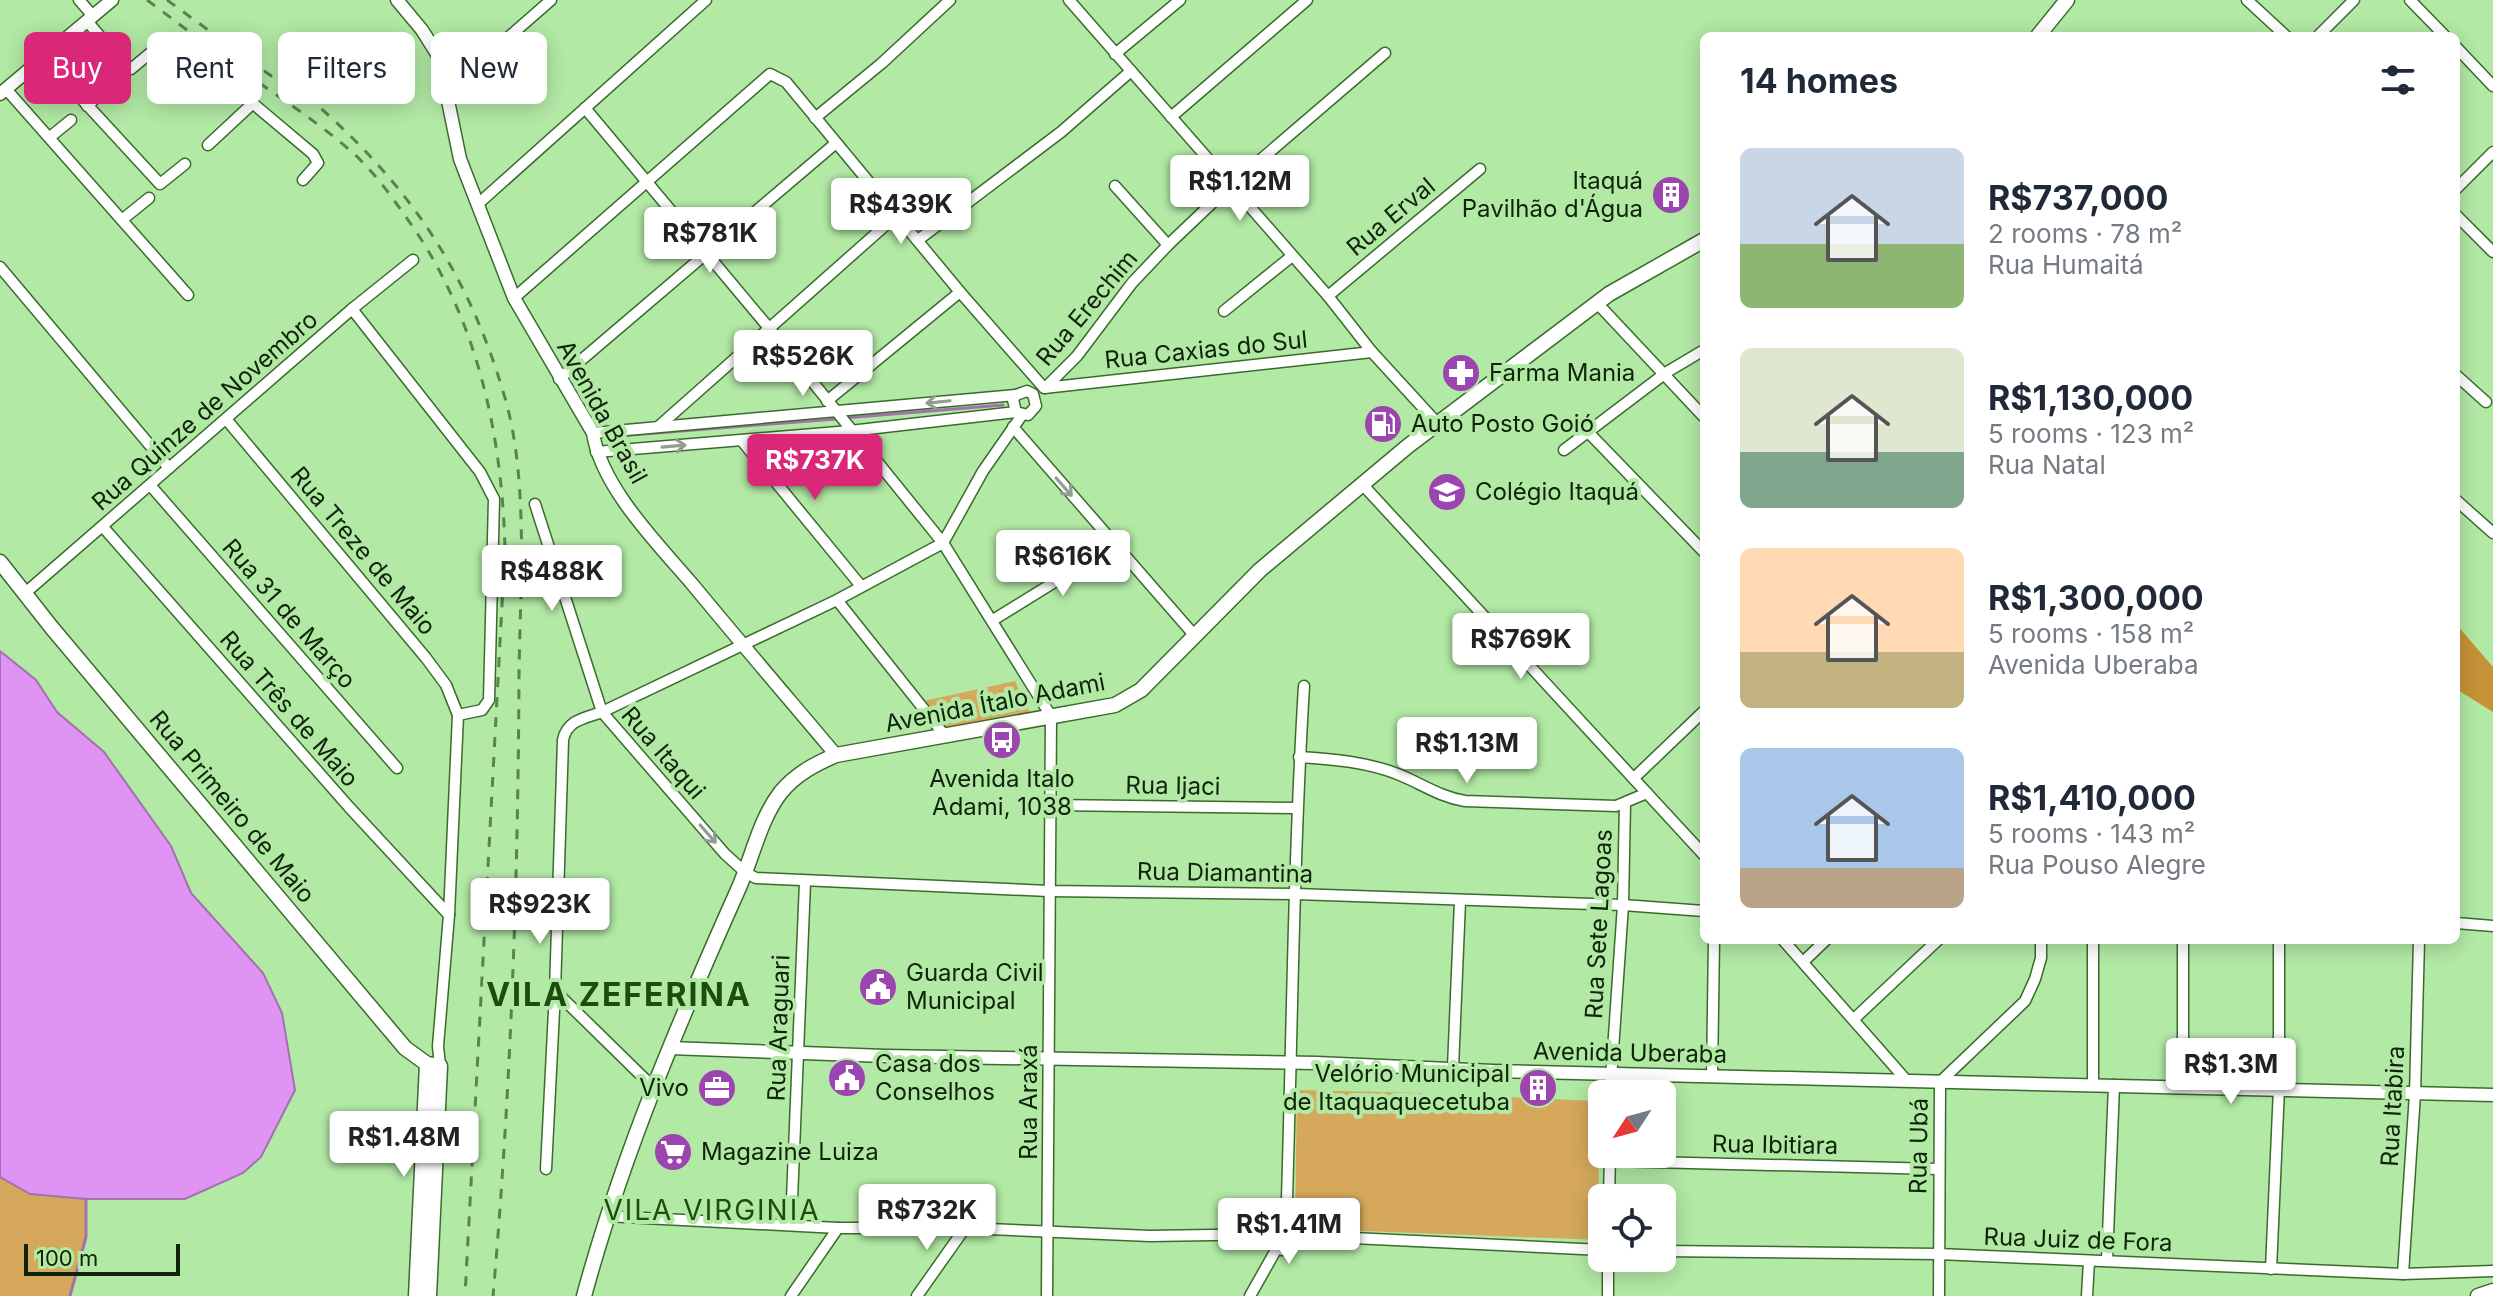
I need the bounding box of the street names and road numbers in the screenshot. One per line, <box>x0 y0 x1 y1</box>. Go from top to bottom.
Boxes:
street label: Rua Erval <box>1341 171 1441 262</box>
street label: Rua Erechim <box>1030 244 1143 371</box>
street label: Rua Quinze de Novembro <box>86 305 323 516</box>
street label: Rua Caxias do Sul <box>1103 324 1309 375</box>
street label: Avenida Brasil <box>551 335 654 488</box>
street label: Rua Treze de Maio <box>285 461 442 641</box>
street label: Rua 31 de Março <box>217 533 362 694</box>
street label: Rua Três de Maio <box>214 625 365 792</box>
street label: Avenida Ítalo Adami <box>882 666 1107 738</box>
street label: Rua Itaqui <box>615 701 711 805</box>
street label: Rua Primeiro de Maio <box>144 705 321 909</box>
street label: Rua Ijaci <box>1125 770 1221 801</box>
street label: Rua Sete Lagoas <box>1579 828 1618 1020</box>
street label: Rua Diamantina <box>1137 856 1313 889</box>
street label: Rua Araguari <box>761 954 796 1102</box>
street label: Avenida Uberaba <box>1533 1036 1727 1069</box>
street label: Rua Araxá <box>1014 1044 1043 1160</box>
street label: Rua Itabira <box>2375 1045 2410 1167</box>
street label: Rua Ubá <box>1903 1098 1934 1194</box>
street label: Rua Ibitiara <box>1712 1129 1838 1160</box>
street label: Rua Juiz de Fora <box>1983 1222 2173 1257</box>

